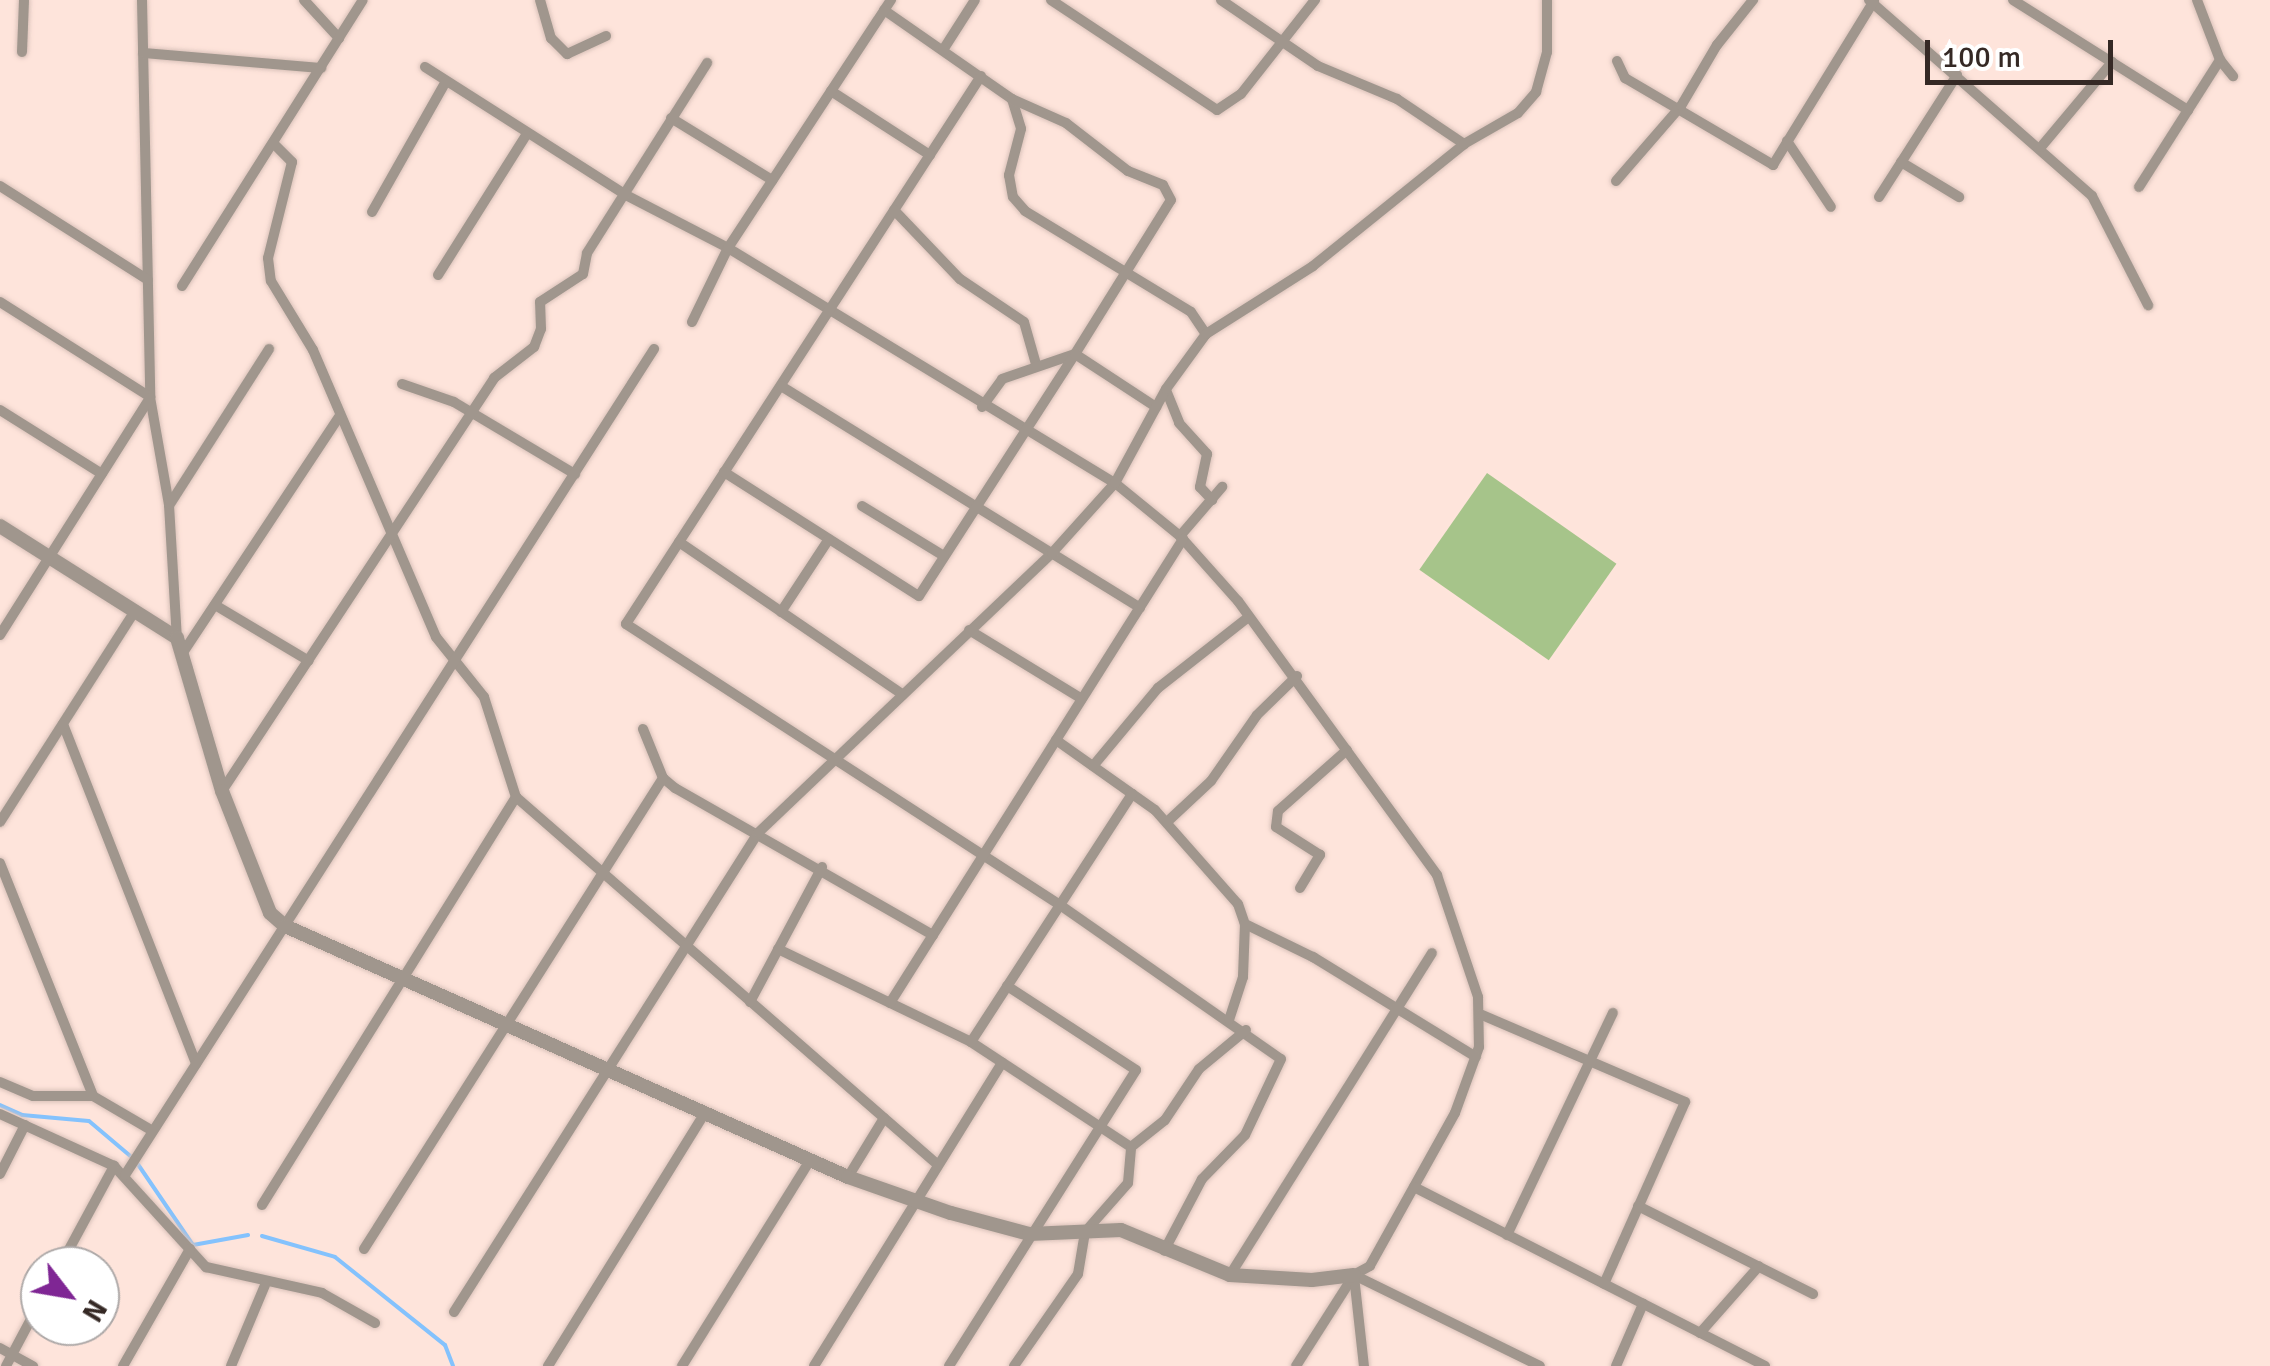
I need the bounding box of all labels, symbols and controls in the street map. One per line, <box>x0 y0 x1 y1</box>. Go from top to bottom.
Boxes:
scale bar <box>1930 20 2118 82</box>
text: 100 m <box>1942 39 2021 76</box>
north arrow <box>20 1246 120 1346</box>
text: N <box>74 1293 114 1328</box>

